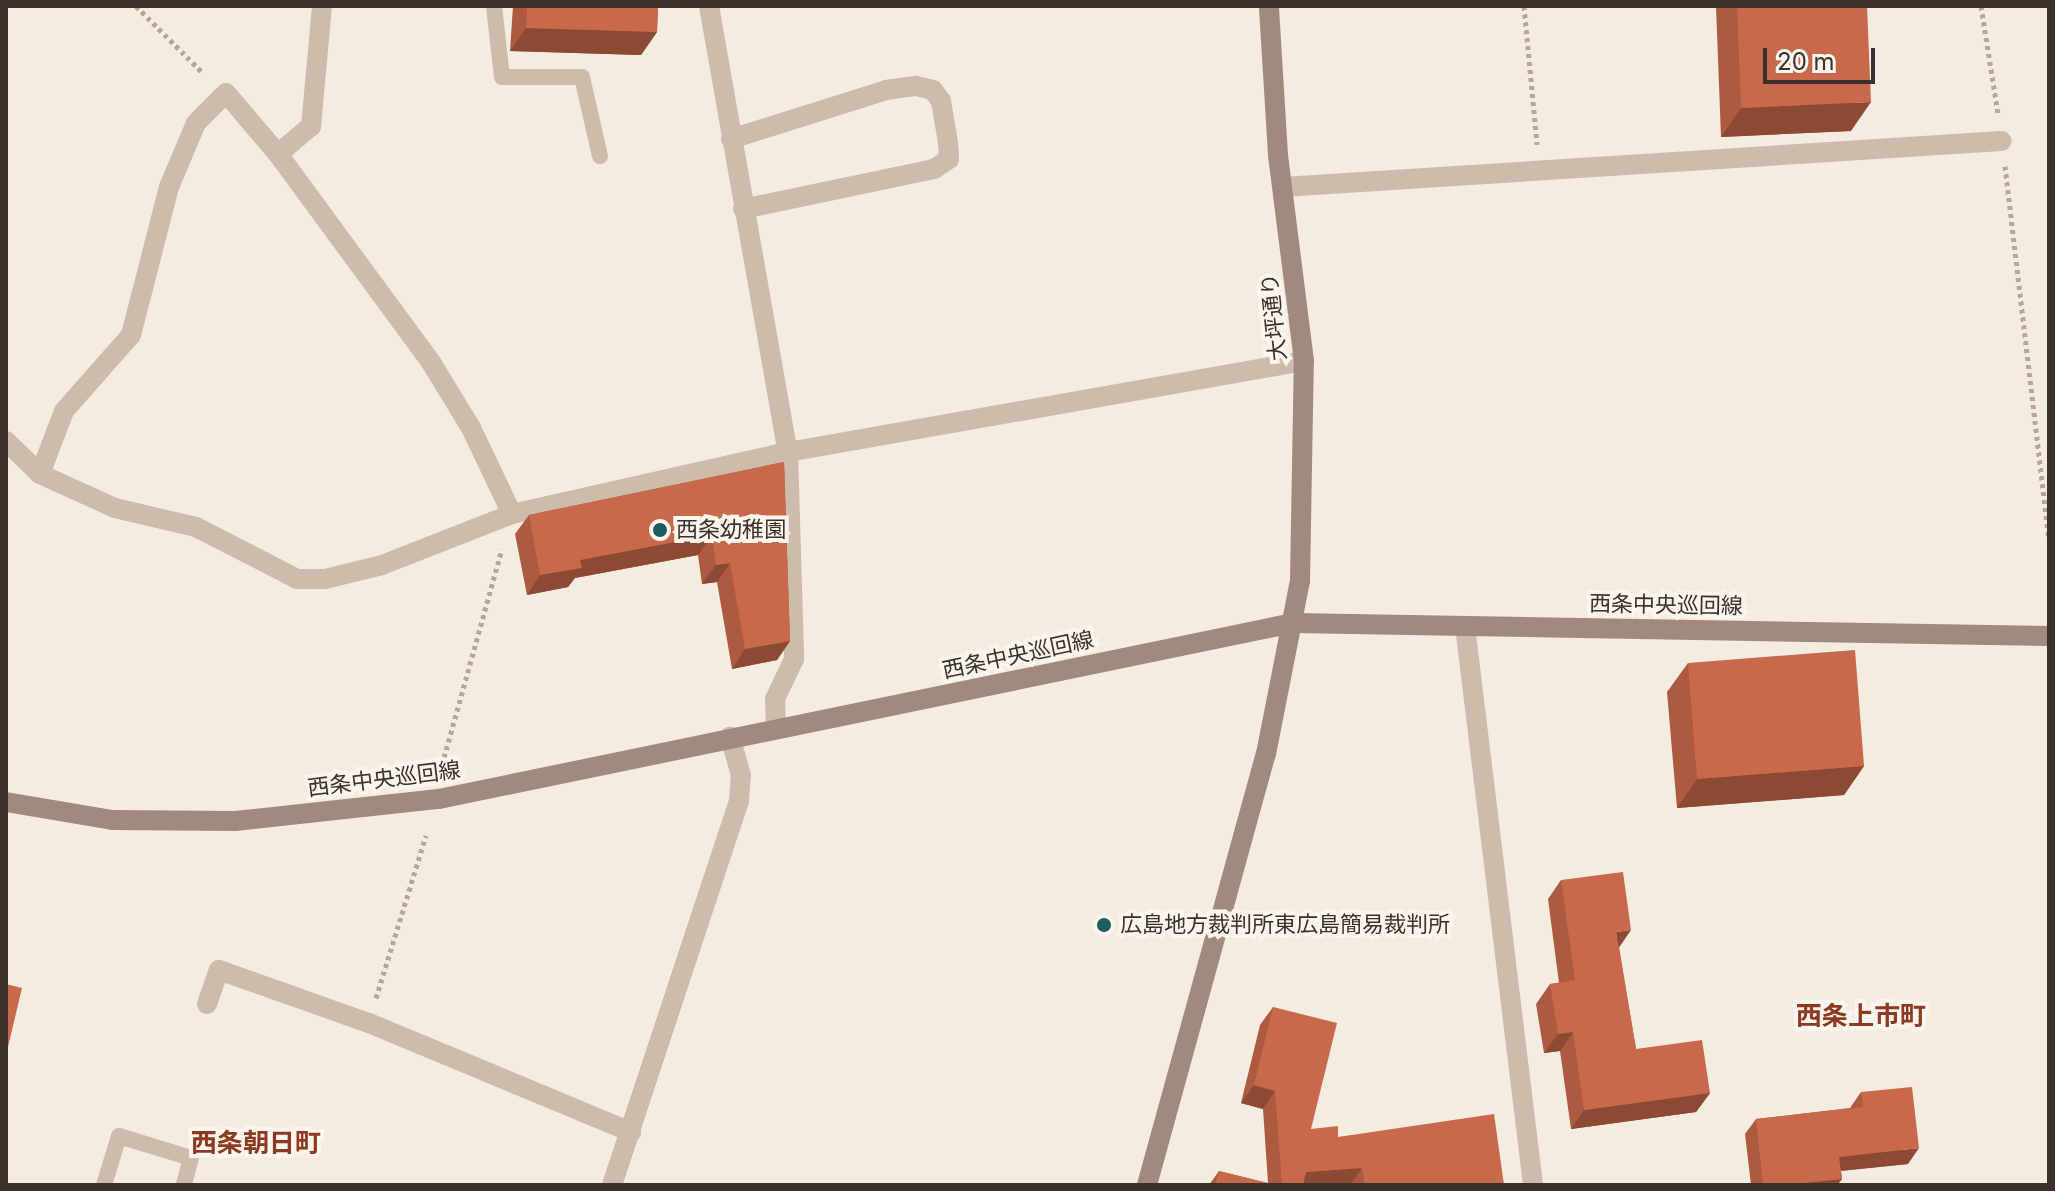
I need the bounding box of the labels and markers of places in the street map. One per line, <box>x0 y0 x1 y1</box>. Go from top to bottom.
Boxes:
place label: 西条幼稚園 <box>676 517 786 543</box>
marker: 西条幼稚園 <box>651 521 669 539</box>
place label: 広島地方裁判所東広島簡易裁判所 <box>1120 912 1450 938</box>
marker: 広島地方裁判所東広島簡易裁判所 <box>1095 916 1113 934</box>

